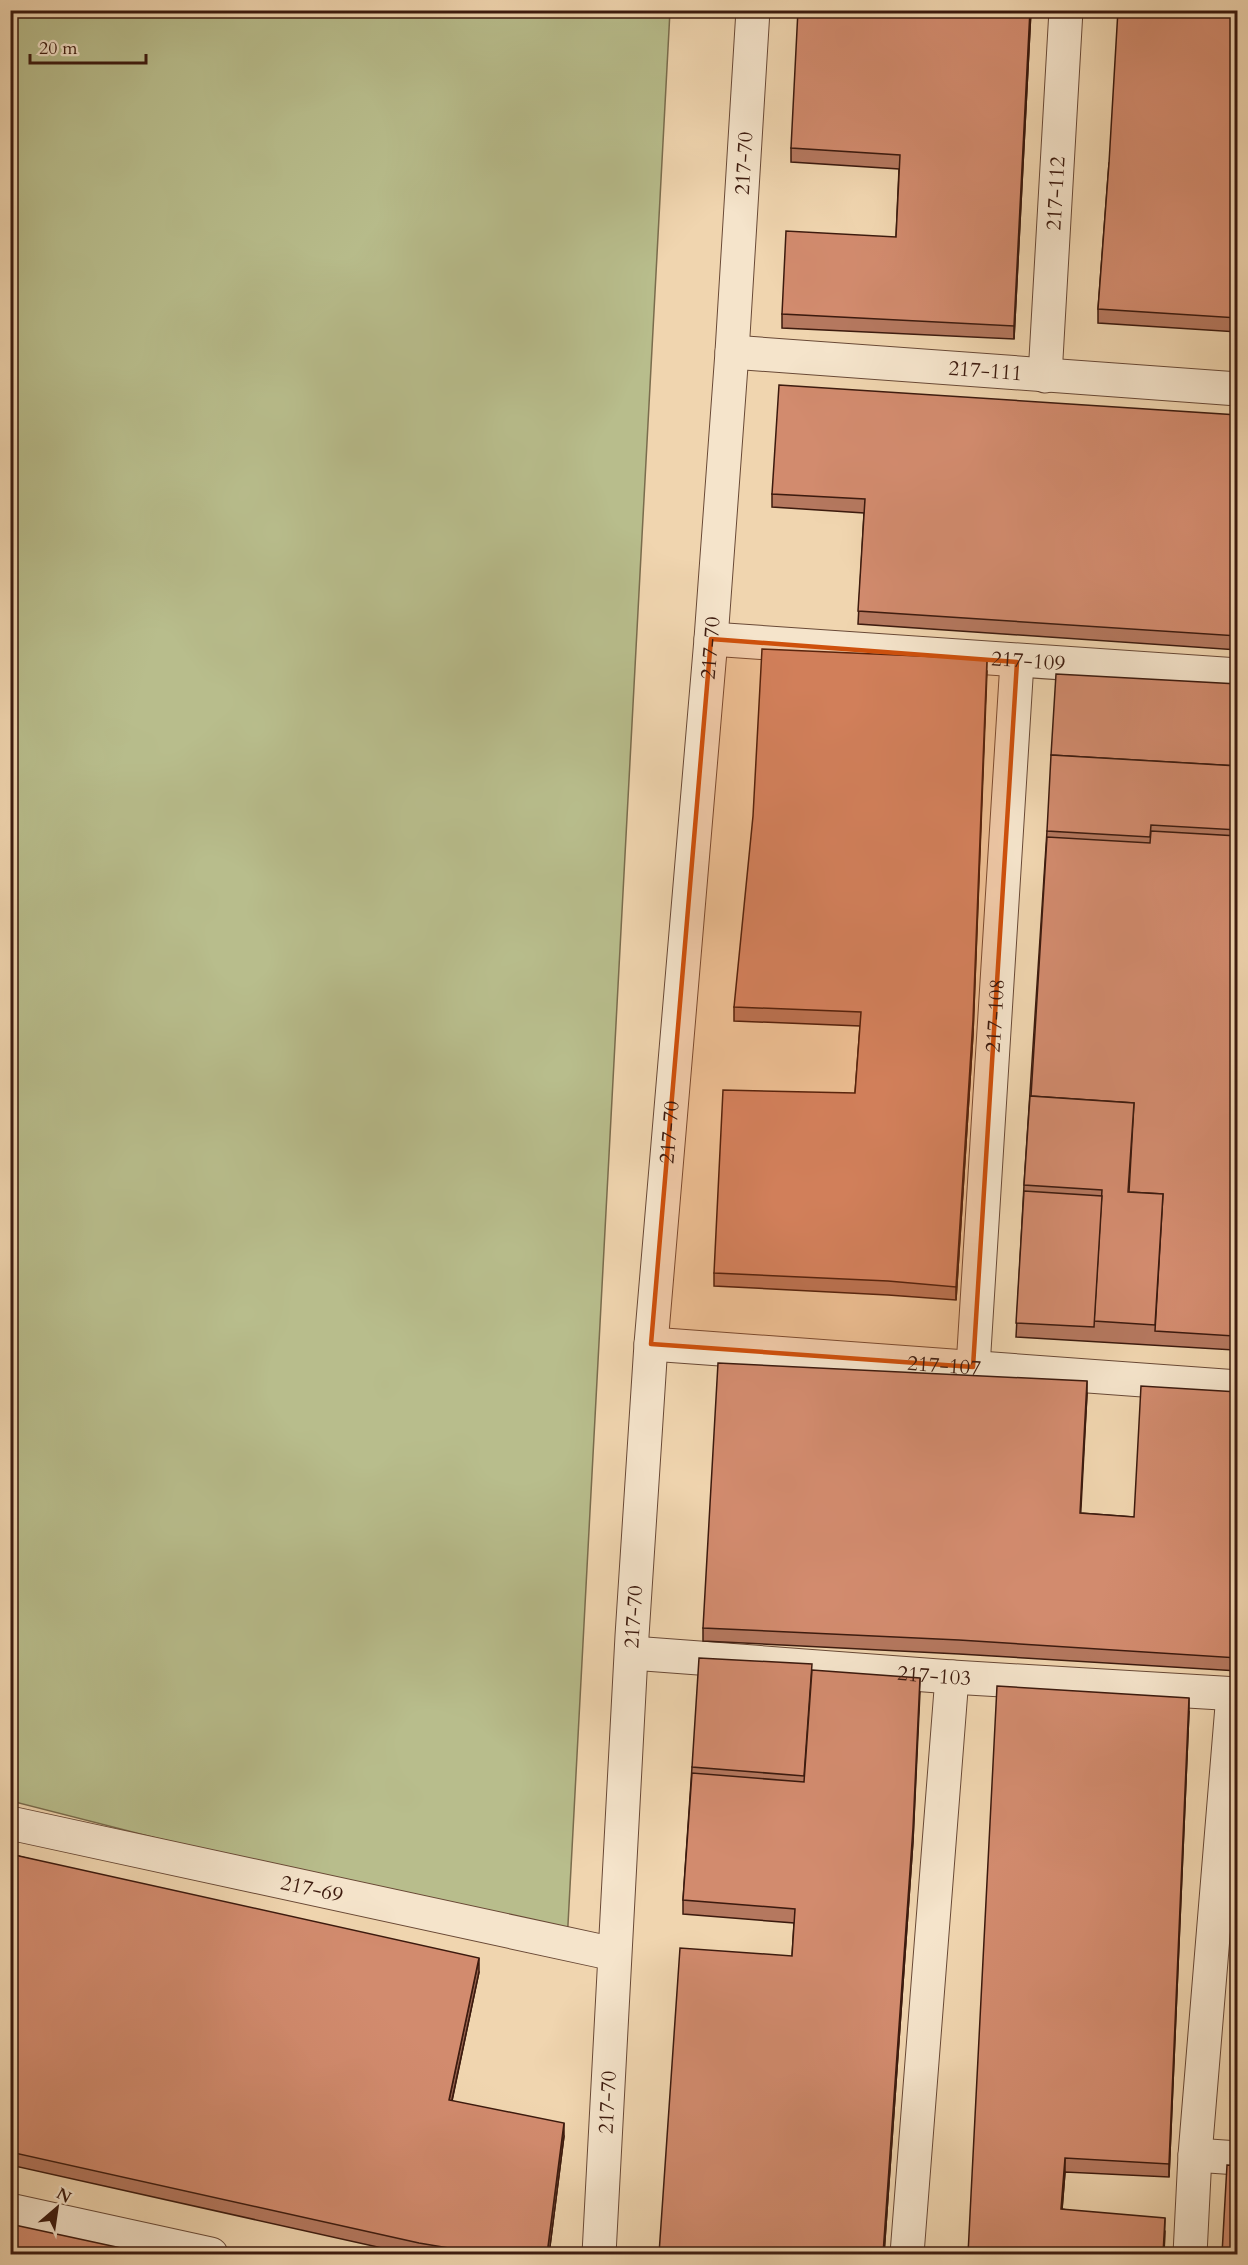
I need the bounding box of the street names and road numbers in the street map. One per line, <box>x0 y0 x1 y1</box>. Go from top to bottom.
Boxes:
street label: 217-70 <box>728 131 761 196</box>
street label: 217-112 <box>1039 155 1073 231</box>
street label: 217-111 <box>947 354 1023 388</box>
street label: 217-70 <box>694 615 728 681</box>
street label: 217-109 <box>990 644 1066 678</box>
street label: 217-108 <box>979 978 1012 1054</box>
street label: 217-70 <box>652 1100 687 1165</box>
street label: 217-107 <box>906 1349 982 1383</box>
street label: 217-70 <box>617 1584 650 1649</box>
street label: 217-103 <box>896 1659 972 1693</box>
street label: 217-69 <box>278 1868 346 1910</box>
street label: 217-70 <box>591 2070 624 2135</box>

